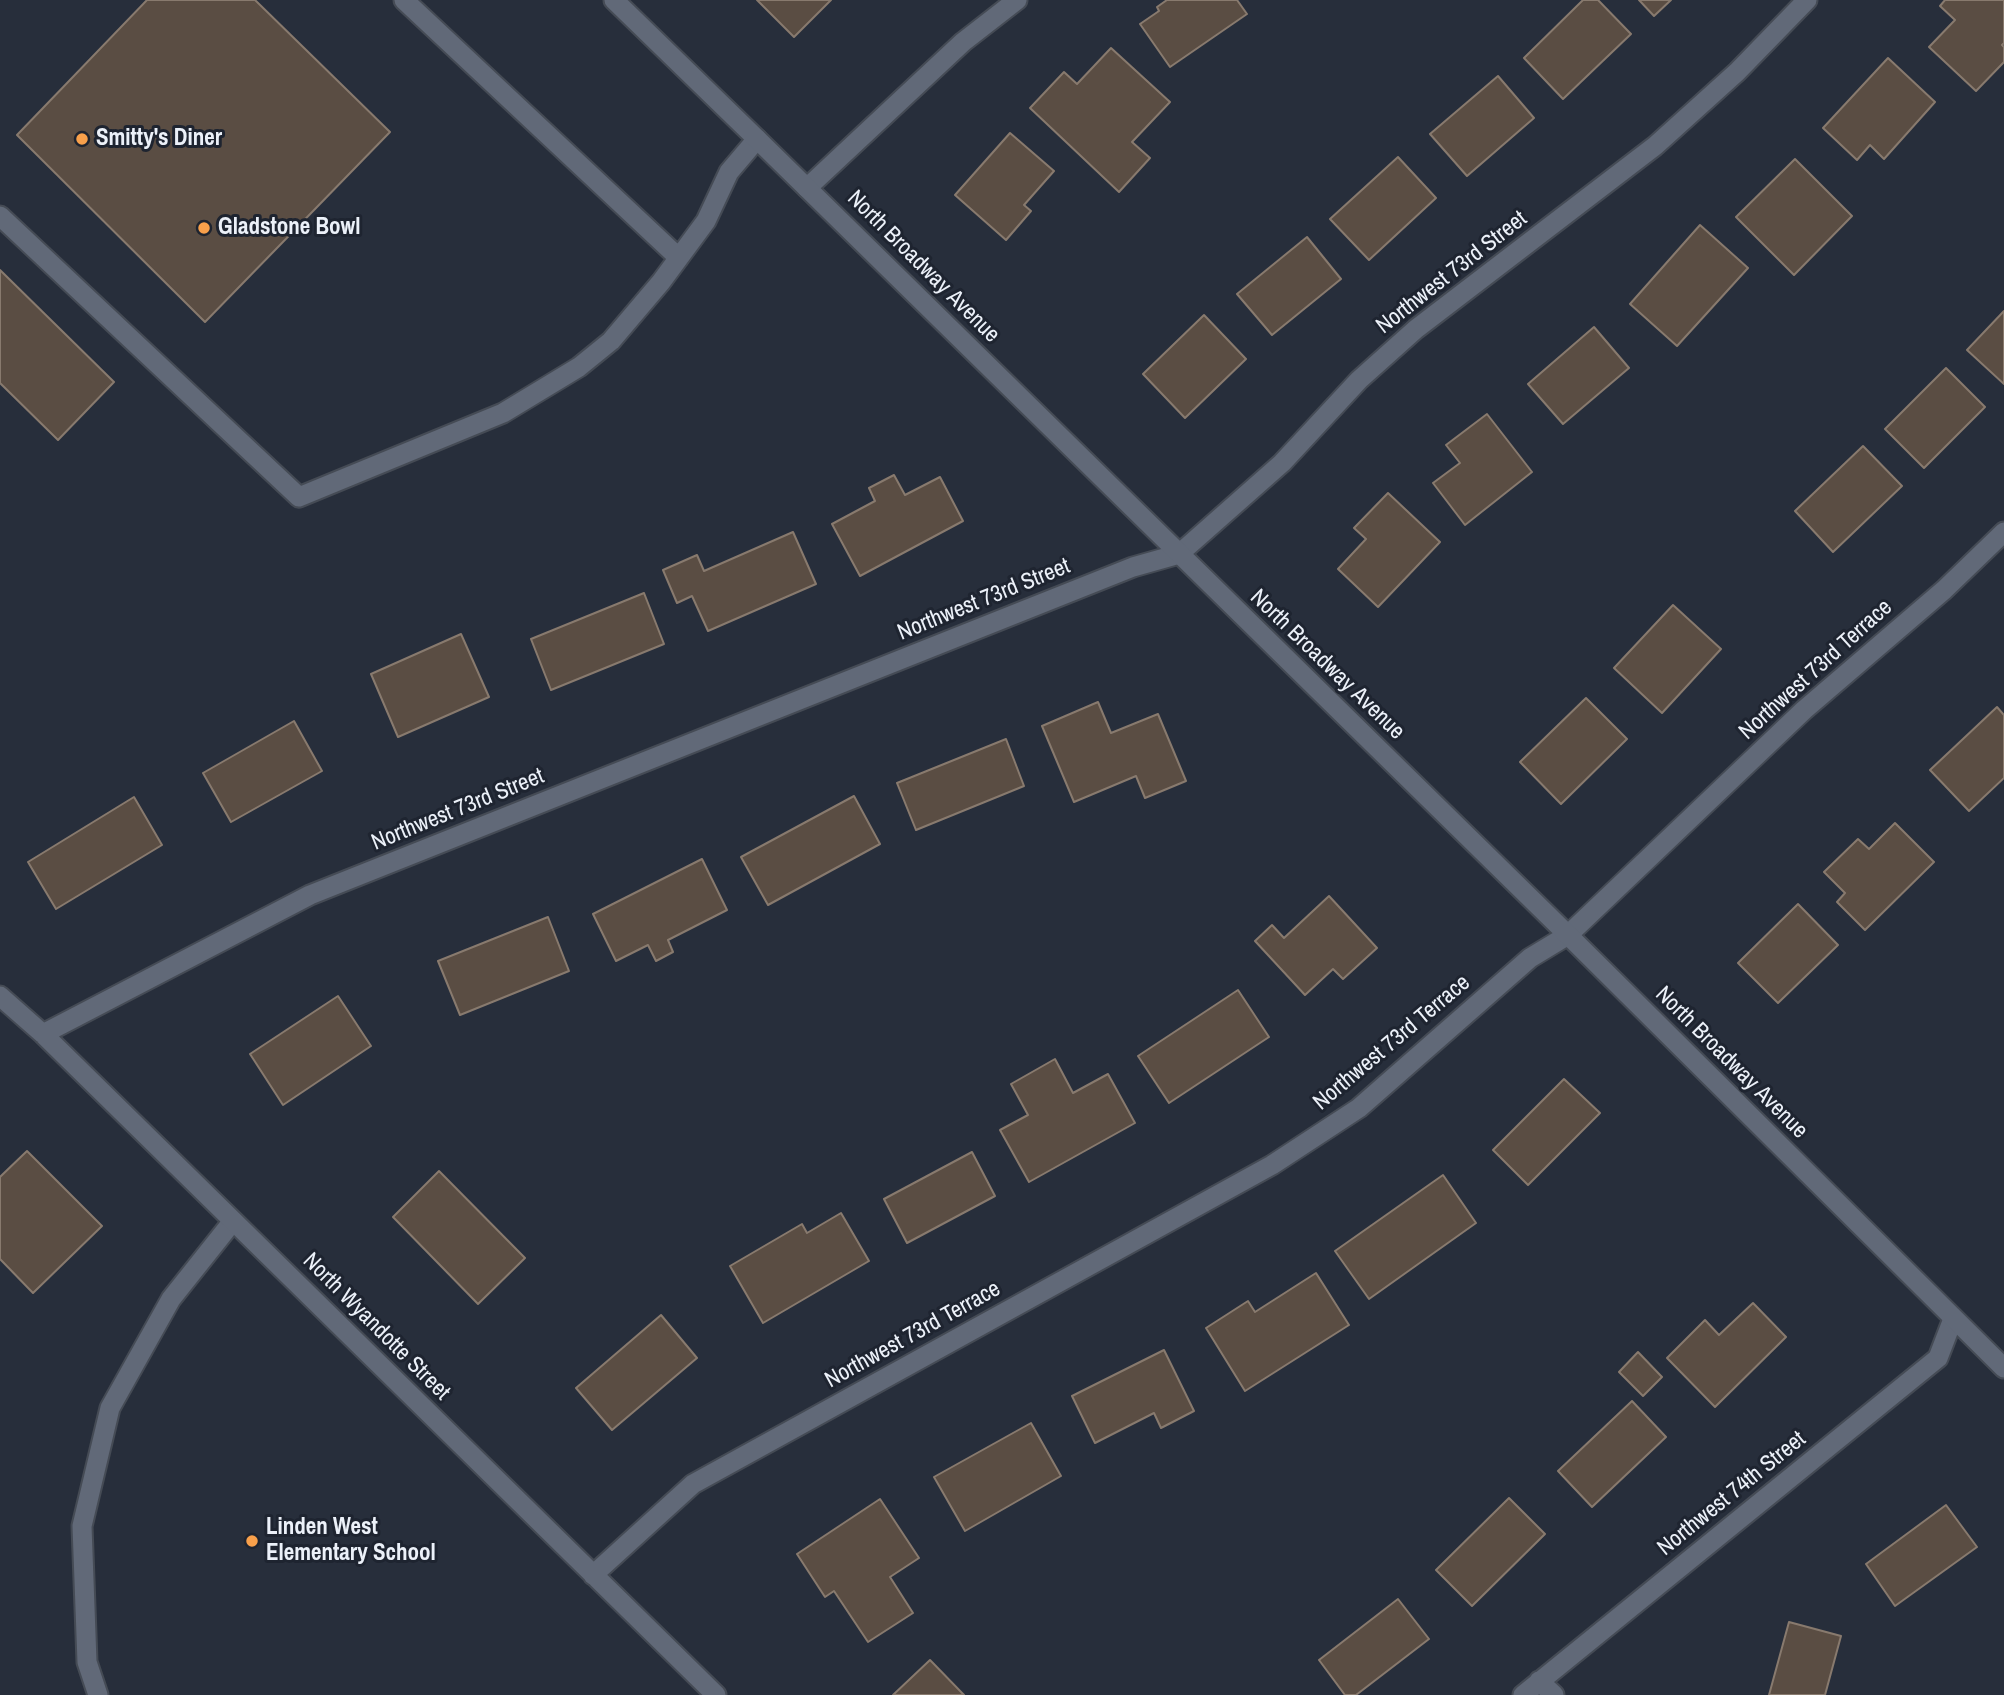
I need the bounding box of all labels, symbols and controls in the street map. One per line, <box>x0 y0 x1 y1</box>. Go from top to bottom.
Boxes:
place label: Smitty's Diner <box>96 125 222 153</box>
marker: Smitty's Diner <box>74 131 90 147</box>
street label: North Broadway Avenue <box>841 185 1005 349</box>
street label: Northwest 73rd Street <box>1371 206 1533 340</box>
place label: Gladstone Bowl <box>218 214 361 242</box>
marker: Gladstone Bowl <box>196 220 212 236</box>
street label: Northwest 73rd Street <box>894 553 1074 647</box>
street label: North Broadway Avenue <box>1244 584 1410 746</box>
street label: Northwest 73rd Terrace <box>1734 594 1898 746</box>
street label: Northwest 73rd Street <box>368 763 548 857</box>
street label: Northwest 73rd Terrace <box>1308 969 1476 1117</box>
street label: North Broadway Avenue <box>1649 981 1813 1145</box>
street label: North Wyandotte Street <box>297 1248 455 1406</box>
street label: Northwest 73rd Terrace <box>821 1275 1005 1395</box>
street label: Northwest 74th Street <box>1652 1426 1812 1562</box>
place label: Linden West Elementary School <box>266 1514 436 1568</box>
marker: Linden West Elementary School <box>244 1533 260 1549</box>

